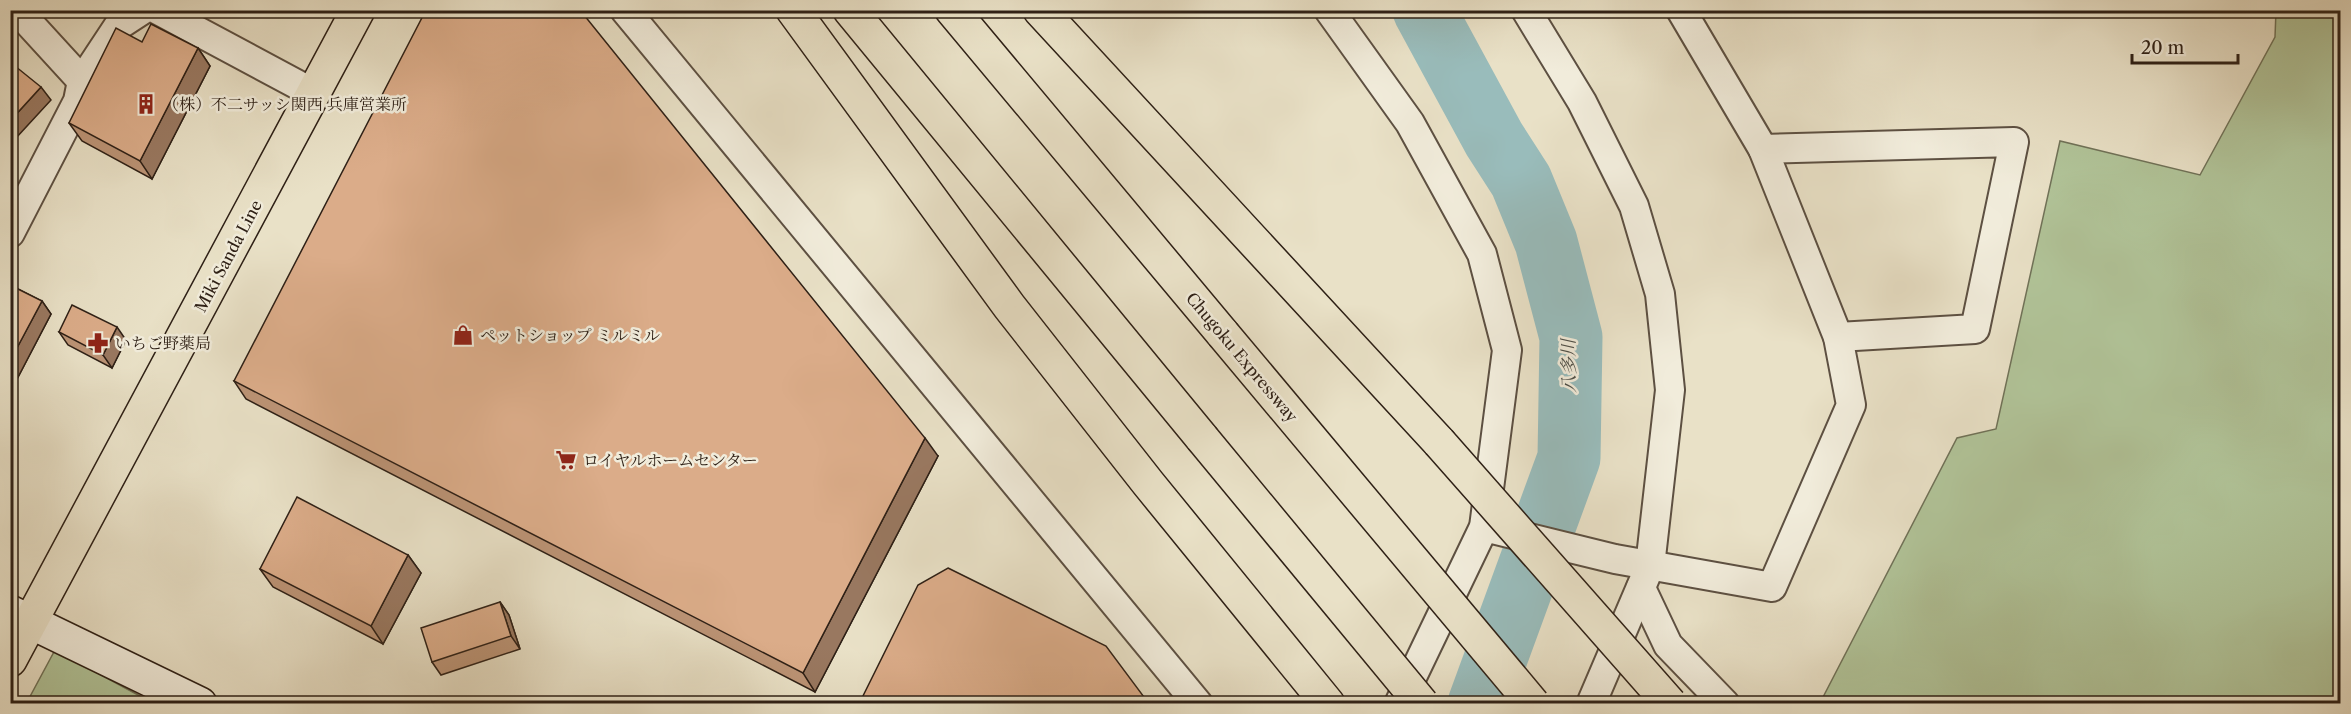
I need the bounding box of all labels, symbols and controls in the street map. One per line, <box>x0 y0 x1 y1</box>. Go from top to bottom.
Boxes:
scale bar <box>2132 27 2238 65</box>
text: 20 m <box>2141 37 2185 59</box>
building icon: （株）不二サッシ関西 兵庫営業所 <box>134 92 158 116</box>
place label: （株）不二サッシ関西 兵庫営業所 <box>163 94 407 114</box>
street label: Miki Sanda Line <box>190 197 266 315</box>
street label: Chugoku Expressway <box>1182 288 1303 427</box>
shop icon: ペットショップ ミルミル <box>451 323 475 347</box>
place label: ペットショップ ミルミル <box>480 325 660 345</box>
pharmacy icon: いちご野薬局 <box>86 331 110 355</box>
place label: いちご野薬局 <box>115 333 211 353</box>
water label: 八多川 <box>1557 337 1580 393</box>
supermarket icon: ロイヤルホームセンター <box>554 448 578 472</box>
place label: ロイヤルホームセンター <box>583 450 758 470</box>

